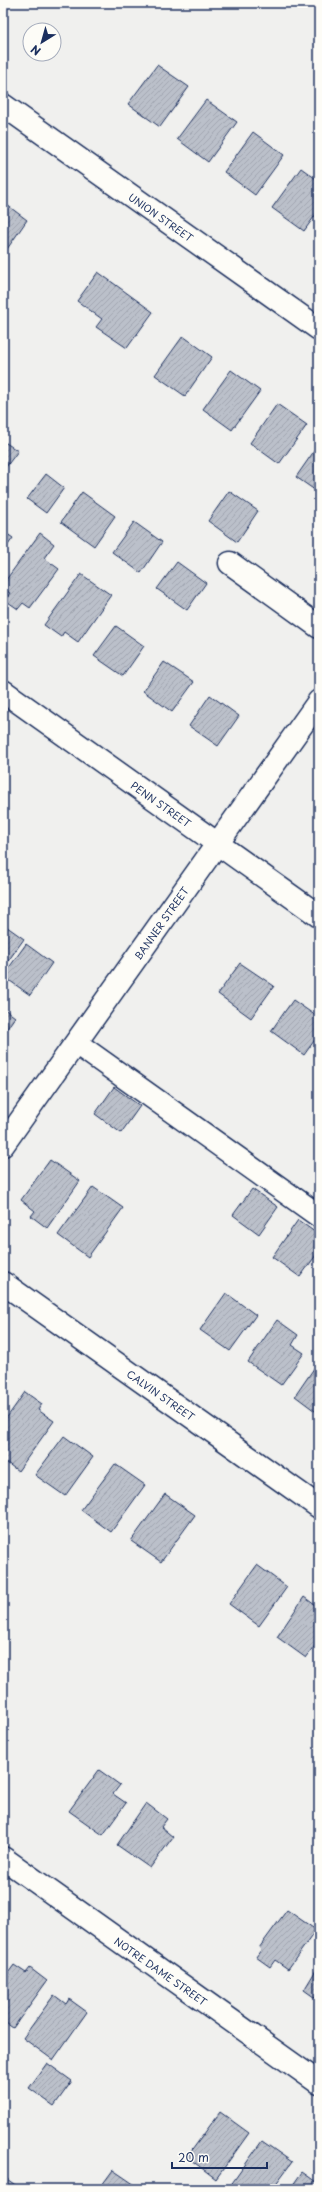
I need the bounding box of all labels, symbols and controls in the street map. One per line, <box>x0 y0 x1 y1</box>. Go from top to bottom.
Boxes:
north arrow <box>22 22 62 62</box>
text: N <box>27 41 44 60</box>
street label: UNION STREET <box>126 189 197 245</box>
street label: PENN STREET <box>128 778 194 831</box>
street label: BANNER STREET <box>130 883 192 963</box>
street label: CALVIN STREET <box>124 1366 198 1424</box>
street label: NOTRE DAME STREET <box>112 1933 211 2009</box>
scale bar <box>172 2144 267 2170</box>
text: 20 m <box>178 2148 209 2166</box>

